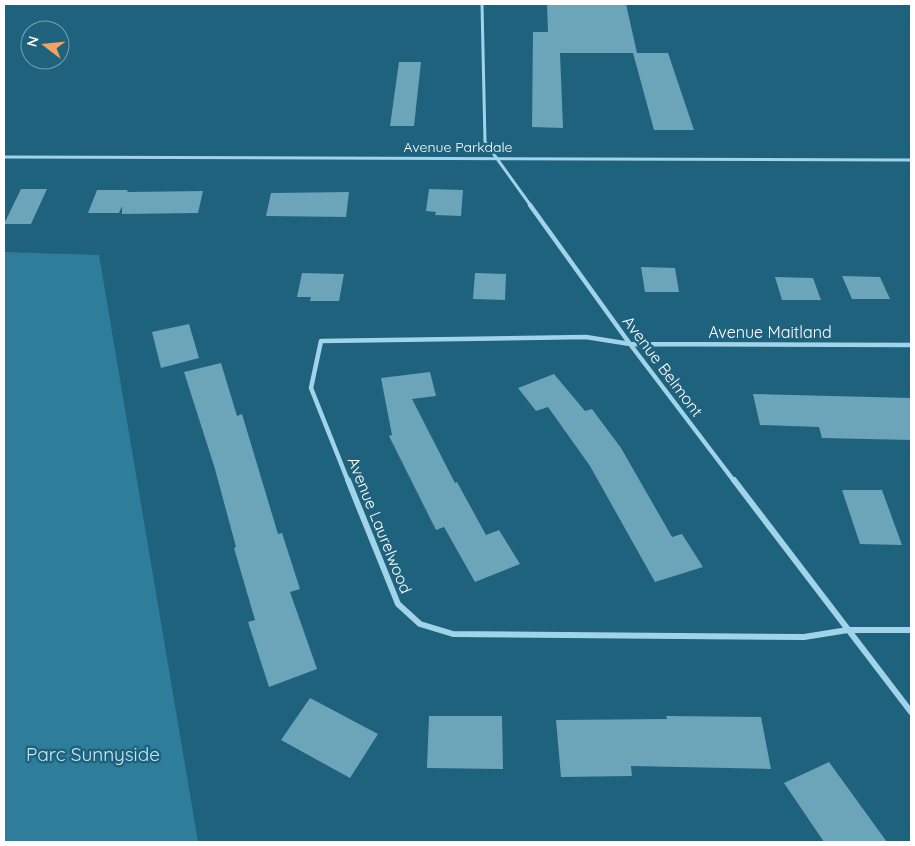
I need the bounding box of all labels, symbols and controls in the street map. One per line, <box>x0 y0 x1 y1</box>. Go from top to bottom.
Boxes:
north arrow <box>20 20 70 70</box>
text: N <box>22 34 43 49</box>
street label: Avenue Parkdale <box>404 138 513 156</box>
street label: Avenue Belmont <box>619 312 707 420</box>
street label: Avenue Maitland <box>708 322 832 342</box>
street label: Avenue Laurelwood <box>343 454 417 596</box>
park label: Parc Sunnyside <box>26 742 160 766</box>

